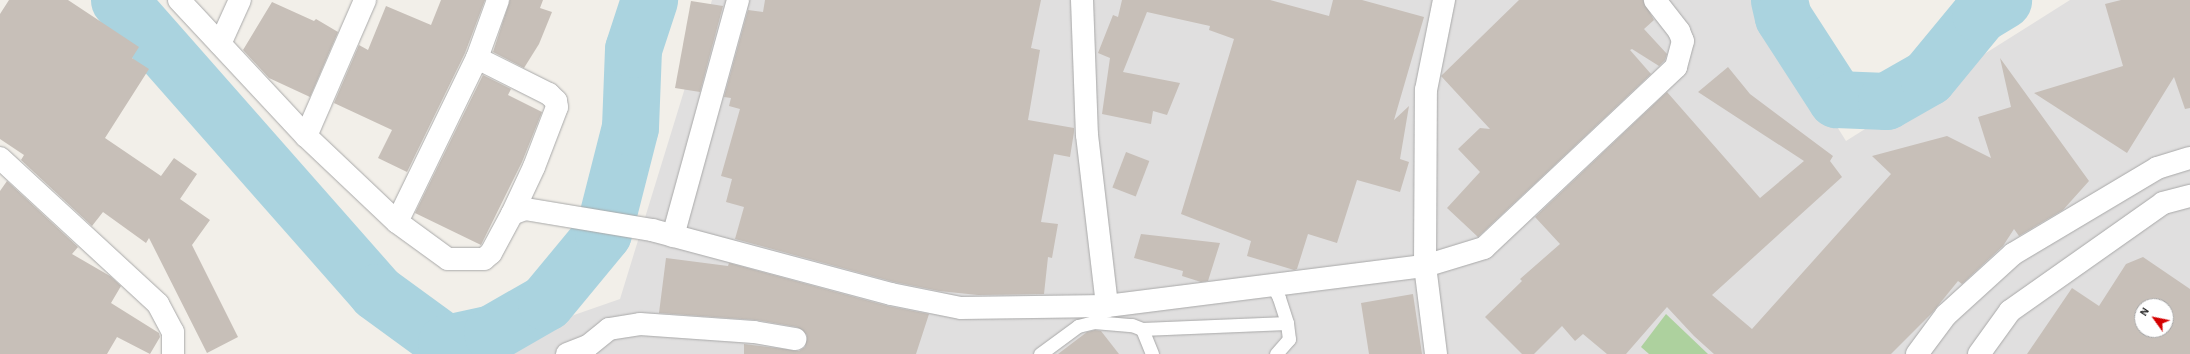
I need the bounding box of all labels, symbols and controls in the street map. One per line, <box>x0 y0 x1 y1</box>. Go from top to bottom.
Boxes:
north arrow <box>2134 298 2174 338</box>
text: N <box>2138 306 2151 318</box>

